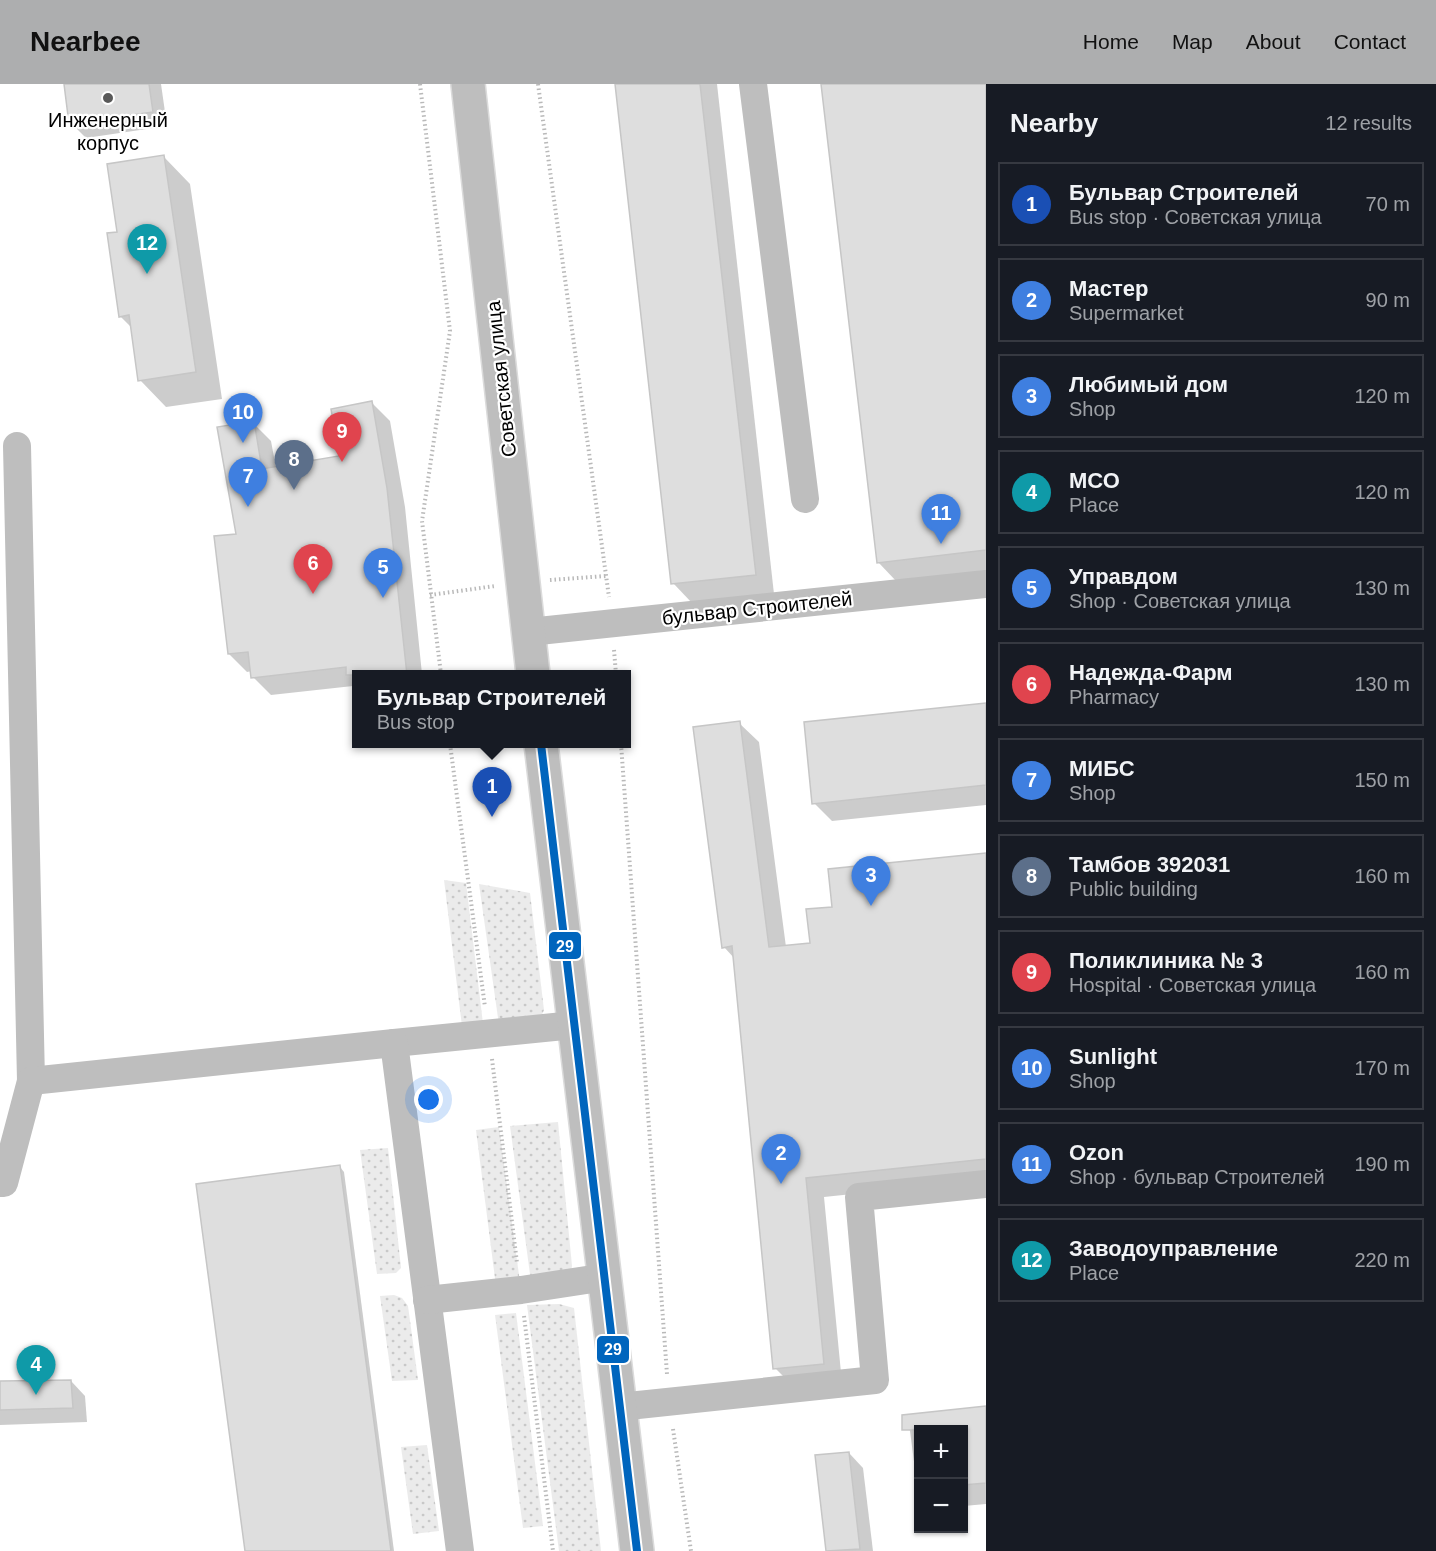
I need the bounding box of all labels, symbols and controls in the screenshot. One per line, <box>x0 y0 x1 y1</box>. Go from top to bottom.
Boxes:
text: Nearbee <box>30 26 141 57</box>
text: Home <box>1083 30 1139 53</box>
text: Map <box>1172 30 1213 53</box>
text: About <box>1246 30 1301 53</box>
text: Contact <box>1334 30 1406 53</box>
marker: Инженерный корпус <box>101 91 115 105</box>
text: Nearby <box>1010 108 1098 138</box>
place label: Инженерный корпус <box>48 109 168 154</box>
text: 12 results <box>1325 112 1412 134</box>
text: Бульвар Строителей <box>1069 180 1299 205</box>
text: 1 <box>1026 193 1037 215</box>
text: 70 m <box>1366 193 1410 215</box>
text: Bus stop · Советская улица <box>1069 206 1322 228</box>
pin: 12 <box>128 224 166 274</box>
text: Мастер <box>1069 276 1149 301</box>
text: 2 <box>1026 289 1037 311</box>
text: 90 m <box>1366 289 1410 311</box>
street label: Советская улица <box>482 299 520 458</box>
text: Supermarket <box>1069 302 1184 324</box>
text: Любимый дом <box>1069 372 1228 397</box>
text: 3 <box>1026 385 1037 407</box>
text: 120 m <box>1354 385 1410 407</box>
pin: 10 <box>224 394 262 443</box>
text: Shop <box>1069 398 1116 420</box>
pin: 9 <box>322 412 362 462</box>
pin: 8 <box>274 440 314 490</box>
pin: 7 <box>228 458 268 507</box>
text: МСО <box>1069 468 1120 493</box>
text: 4 <box>1026 481 1037 503</box>
text: 120 m <box>1354 481 1410 503</box>
pin: 11 <box>922 494 960 544</box>
text: Place <box>1069 494 1119 516</box>
pin: 6 <box>294 544 332 594</box>
pin: 5 <box>364 548 403 598</box>
text: Управдом <box>1069 564 1178 589</box>
text: 5 <box>1026 577 1037 599</box>
text: 130 m <box>1354 577 1410 599</box>
street label: бульвар Строителей <box>661 587 853 629</box>
text: Shop · Советская улица <box>1069 590 1291 612</box>
text: Надежда-Фарм <box>1069 660 1233 685</box>
popup <box>352 670 631 748</box>
text: 6 <box>1026 673 1037 695</box>
text: 130 m <box>1354 673 1410 695</box>
text: Бульвар Строителей <box>377 685 606 710</box>
text: Pharmacy <box>1069 686 1159 708</box>
text: Bus stop <box>377 711 455 733</box>
text: МИБС <box>1069 756 1135 781</box>
pin: 1 <box>472 768 512 817</box>
text: 7 <box>1026 769 1037 791</box>
text: 150 m <box>1354 769 1410 791</box>
text: Shop <box>1069 782 1116 804</box>
text: Тамбов 392031 <box>1069 852 1230 877</box>
pin: 3 <box>852 856 890 906</box>
text: 8 <box>1026 865 1037 887</box>
text: 160 m <box>1354 865 1410 887</box>
text: Public building <box>1069 878 1198 900</box>
line badge: 29 <box>548 931 582 960</box>
text: 29 <box>556 938 574 955</box>
text: Поликлиника № 3 <box>1069 948 1263 973</box>
text: 9 <box>1026 961 1037 983</box>
text: 160 m <box>1354 961 1410 983</box>
text: Hospital · Советская улица <box>1069 974 1316 996</box>
text: Sunlight <box>1069 1044 1157 1069</box>
text: 10 <box>1020 1057 1043 1079</box>
text: 170 m <box>1354 1057 1410 1079</box>
text: Shop <box>1069 1070 1116 1092</box>
your location <box>414 1085 443 1114</box>
pin: 2 <box>762 1134 800 1184</box>
text: Ozon <box>1069 1140 1124 1165</box>
text: 11 <box>1021 1153 1042 1175</box>
text: 190 m <box>1354 1153 1410 1175</box>
text: Shop · бульвар Строителей <box>1069 1166 1325 1188</box>
text: Заводоуправление <box>1069 1236 1278 1261</box>
text: 12 <box>1020 1249 1043 1271</box>
text: 220 m <box>1354 1249 1410 1271</box>
text: Place <box>1069 1262 1119 1284</box>
line badge: 29 <box>596 1335 630 1364</box>
text: 29 <box>604 1341 622 1358</box>
pin: 4 <box>16 1346 56 1395</box>
map controls <box>914 1425 968 1533</box>
button: + <box>914 1425 968 1479</box>
button: − <box>914 1479 968 1533</box>

